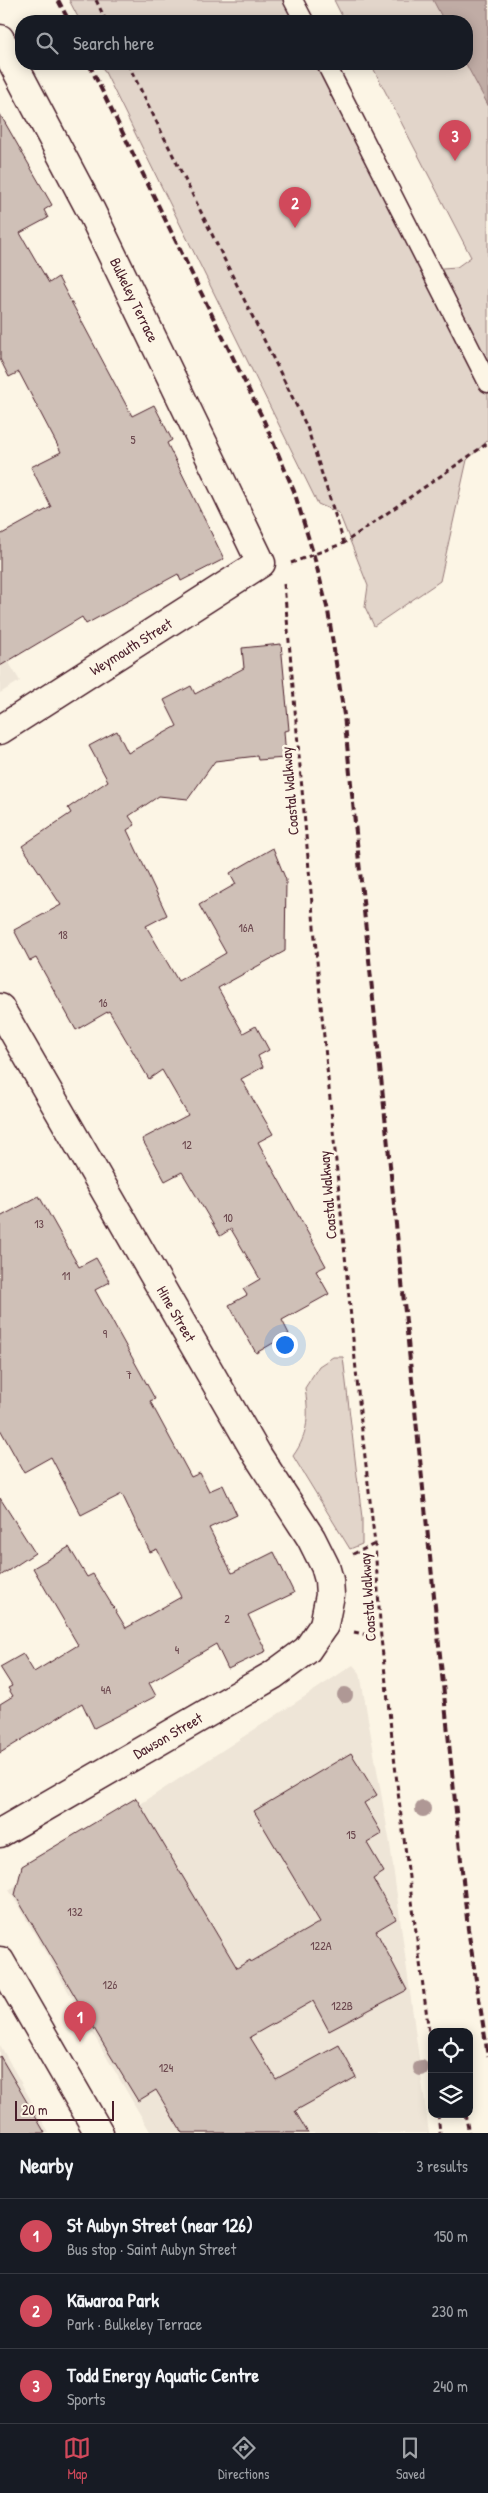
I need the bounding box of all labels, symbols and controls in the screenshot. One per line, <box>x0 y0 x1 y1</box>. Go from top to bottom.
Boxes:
search box <box>15 15 473 70</box>
icon: search <box>33 29 61 57</box>
text: Search here <box>73 30 154 56</box>
pin: 3 <box>439 120 471 161</box>
pin: 2 <box>279 187 311 228</box>
street label: Bulkeley Terrace <box>105 254 164 346</box>
house number: 5 <box>130 431 136 448</box>
street label: Weymouth Street <box>85 612 177 680</box>
street label: Coastal Walkway <box>275 746 304 836</box>
house number: 16A <box>238 919 254 936</box>
house number: 18 <box>58 926 68 943</box>
house number: 16 <box>98 994 108 1011</box>
house number: 12 <box>182 1136 192 1153</box>
street label: Coastal Walkway <box>313 1150 342 1240</box>
house number: 10 <box>223 1209 233 1226</box>
house number: 13 <box>34 1215 44 1232</box>
house number: 11 <box>62 1267 70 1284</box>
street label: Hine Street <box>152 1282 201 1346</box>
house number: 9 <box>103 1325 108 1342</box>
your location <box>272 1332 298 1358</box>
house number: 7 <box>126 1366 132 1383</box>
street label: Coastal Walkway <box>354 1552 381 1642</box>
house number: 2 <box>224 1610 230 1627</box>
house number: 4 <box>175 1641 180 1658</box>
house number: 4A <box>101 1681 111 1698</box>
street label: Dawson Street <box>129 1707 207 1764</box>
house number: 15 <box>346 1826 356 1843</box>
house number: 132 <box>67 1903 83 1920</box>
house number: 122A <box>310 1937 332 1954</box>
house number: 126 <box>103 1976 118 1993</box>
house number: 122B <box>331 1997 353 2014</box>
pin: 1 <box>64 2001 96 2042</box>
map controls <box>428 2028 473 2118</box>
button: locate <box>428 2028 473 2073</box>
house number: 124 <box>159 2059 174 2076</box>
button: layers <box>428 2073 473 2118</box>
scale bar <box>15 2098 114 2121</box>
text: 20 m <box>22 2100 48 2119</box>
text: Nearby <box>20 2151 73 2180</box>
text: 3 results <box>416 2155 468 2177</box>
text: St Aubyn Street (near 126) <box>67 2212 253 2238</box>
text: 1 <box>33 2225 39 2247</box>
text: 150 m <box>434 2225 468 2247</box>
text: Bus stop · Saint Aubyn Street <box>67 2238 236 2260</box>
text: Kāwaroa Park <box>67 2287 159 2313</box>
text: 2 <box>32 2300 40 2322</box>
text: 230 m <box>432 2300 468 2322</box>
text: Park · Bulkeley Terrace <box>67 2313 202 2335</box>
text: Todd Energy Aquatic Centre <box>67 2362 259 2388</box>
text: 3 <box>32 2375 40 2397</box>
text: 240 m <box>433 2375 468 2397</box>
text: Sports <box>67 2388 105 2410</box>
tab: Map <box>63 2434 91 2483</box>
tab: Directions <box>218 2434 269 2483</box>
tab: Saved <box>396 2434 425 2483</box>

